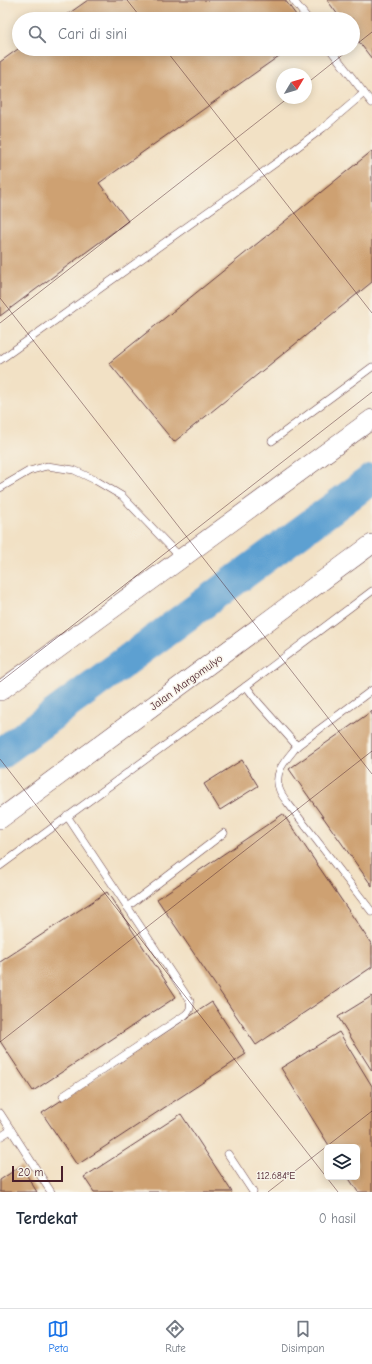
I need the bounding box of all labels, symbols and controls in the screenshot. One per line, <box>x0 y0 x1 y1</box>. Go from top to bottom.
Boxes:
search box <box>12 12 360 56</box>
icon: search <box>26 23 48 45</box>
text: Cari di sini <box>58 25 127 43</box>
north arrow <box>276 68 312 104</box>
street label: Jalan Margomulyo <box>147 652 225 713</box>
map controls <box>324 1144 360 1180</box>
button: layers <box>324 1144 360 1180</box>
scale bar <box>12 1164 63 1183</box>
text: 20 m <box>18 1166 43 1179</box>
text: 112.684°E <box>257 1170 295 1182</box>
text: Terdekat <box>16 1209 78 1228</box>
text: 0 hasil <box>319 1211 356 1226</box>
tab: Peta <box>47 1318 69 1355</box>
tab: Rute <box>164 1318 186 1355</box>
tab: Disimpan <box>281 1318 325 1355</box>

